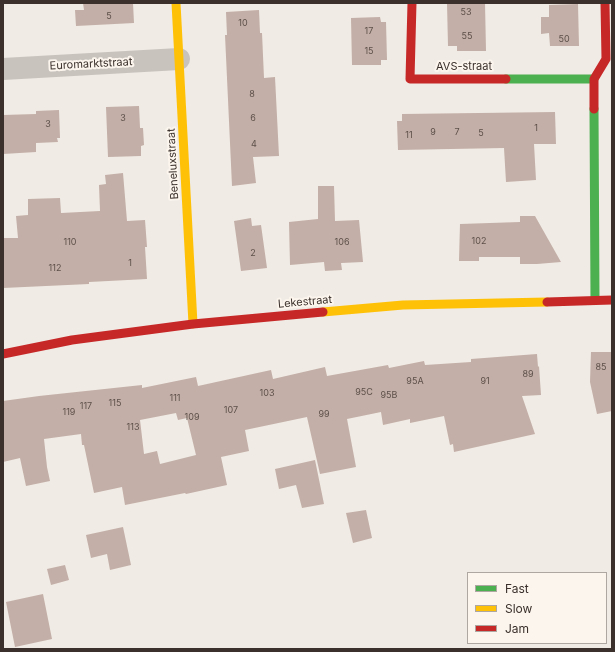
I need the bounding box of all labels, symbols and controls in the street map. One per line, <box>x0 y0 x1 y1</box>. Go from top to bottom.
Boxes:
house number: 53 <box>460 7 472 17</box>
house number: 5 <box>106 11 112 21</box>
house number: 10 <box>238 18 248 28</box>
house number: 17 <box>365 26 373 36</box>
house number: 55 <box>462 31 472 41</box>
house number: 50 <box>558 34 570 44</box>
house number: 15 <box>364 46 374 56</box>
street label: Euromarktstraat <box>49 55 133 73</box>
street label: AVS-straat <box>436 60 492 74</box>
house number: 8 <box>249 89 255 99</box>
house number: 3 <box>120 113 126 123</box>
house number: 6 <box>250 113 256 123</box>
house number: 3 <box>45 119 51 129</box>
house number: 1 <box>534 123 538 133</box>
house number: 9 <box>430 127 436 137</box>
house number: 7 <box>454 127 460 137</box>
street label: Beneluxstraat <box>165 128 181 200</box>
house number: 5 <box>478 128 484 138</box>
house number: 11 <box>405 130 413 140</box>
house number: 4 <box>251 139 257 149</box>
house number: 102 <box>472 236 486 246</box>
house number: 110 <box>64 237 76 247</box>
house number: 106 <box>335 237 349 247</box>
house number: 2 <box>250 248 256 258</box>
house number: 1 <box>128 258 132 268</box>
house number: 112 <box>49 263 61 273</box>
street label: Lekestraat <box>277 293 333 311</box>
house number: 85 <box>595 362 607 372</box>
house number: 89 <box>522 369 534 379</box>
house number: 95A <box>406 376 424 386</box>
house number: 91 <box>480 376 490 386</box>
house number: 95C <box>355 387 373 397</box>
house number: 103 <box>260 388 274 398</box>
house number: 95B <box>381 390 397 400</box>
house number: 111 <box>170 393 180 403</box>
house number: 115 <box>109 398 121 408</box>
house number: 117 <box>80 401 92 411</box>
house number: 107 <box>224 405 238 415</box>
house number: 119 <box>63 407 75 417</box>
house number: 99 <box>318 409 330 419</box>
house number: 109 <box>185 412 199 422</box>
house number: 113 <box>127 422 139 432</box>
legend <box>467 572 607 644</box>
text: Fast <box>505 581 529 596</box>
text: Slow <box>505 601 532 616</box>
text: Jam <box>505 621 529 636</box>

